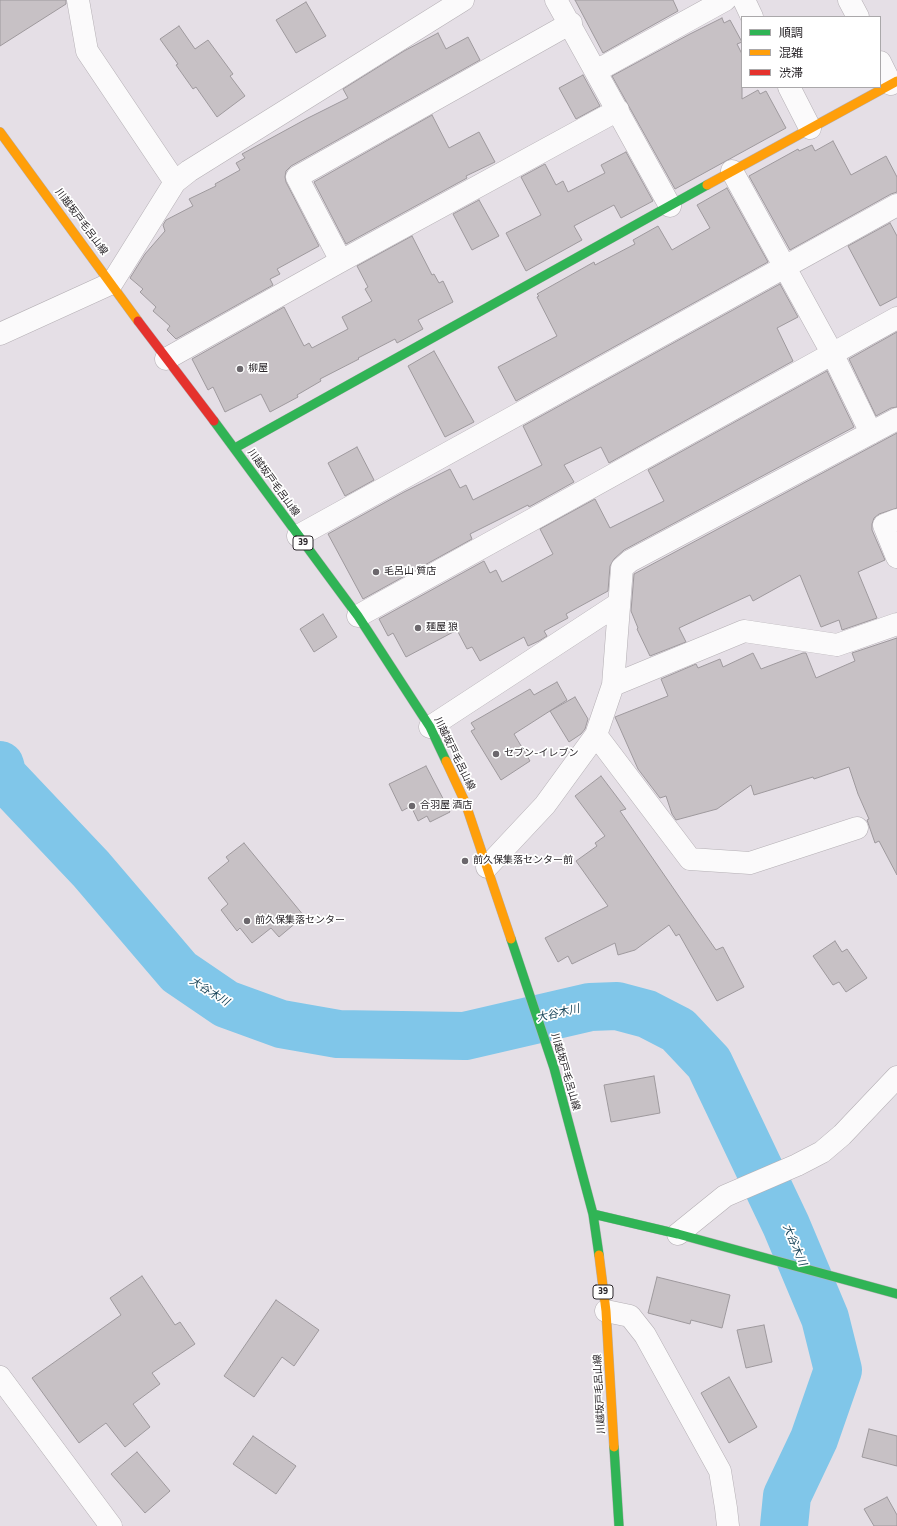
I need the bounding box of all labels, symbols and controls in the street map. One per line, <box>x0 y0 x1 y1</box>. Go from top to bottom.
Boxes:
legend <box>741 16 881 88</box>
text: 順調 <box>779 23 803 42</box>
text: 混雑 <box>779 43 803 62</box>
text: 渋滞 <box>779 63 803 82</box>
street label: 川越坂戸毛呂山線 <box>52 186 110 258</box>
place label: 柳屋 <box>248 363 268 375</box>
marker: 柳屋 <box>235 364 245 374</box>
street label: 川越坂戸毛呂山線 <box>245 447 301 519</box>
road number: 39 <box>293 536 313 550</box>
place label: 毛呂山 質店 <box>384 566 436 578</box>
marker: 毛呂山 質店 <box>371 567 381 577</box>
place label: 麺屋 狼 <box>426 622 458 634</box>
marker: 麺屋 狼 <box>413 623 423 633</box>
street label: 川越坂戸毛呂山線 <box>431 715 477 793</box>
place label: セブン-イレブン <box>504 748 578 760</box>
marker: セブン-イレブン <box>491 749 501 759</box>
place label: 合羽屋 酒店 <box>420 800 472 812</box>
marker: 合羽屋 酒店 <box>407 801 417 811</box>
place label: 前久保集落センター前 <box>473 855 573 867</box>
marker: 前久保集落センター前 <box>460 856 470 866</box>
place label: 前久保集落センター <box>255 915 345 927</box>
marker: 前久保集落センター <box>242 916 252 926</box>
water label: 大谷木川 <box>187 975 231 1009</box>
water label: 大谷木川 <box>535 1003 581 1025</box>
street label: 川越坂戸毛呂山線 <box>548 1032 582 1112</box>
water label: 大谷木川 <box>779 1222 809 1268</box>
road number: 39 <box>593 1285 613 1299</box>
street label: 川越坂戸毛呂山線 <box>592 1354 608 1434</box>

